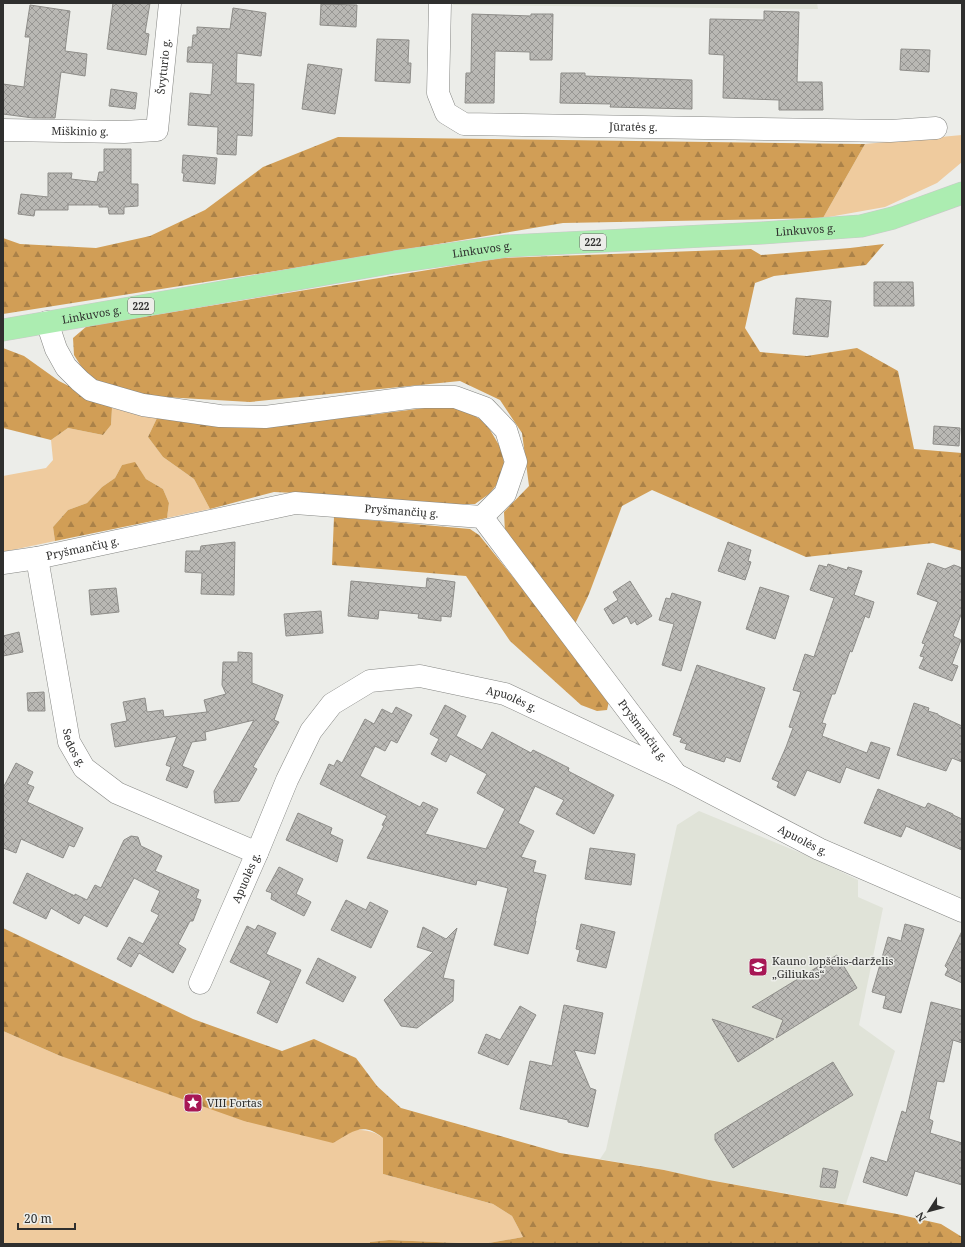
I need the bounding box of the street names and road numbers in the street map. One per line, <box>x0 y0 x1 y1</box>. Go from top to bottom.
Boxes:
street label: Švyturio g. <box>153 37 173 95</box>
street label: Jūratės g. <box>608 118 658 134</box>
street label: Miškinio g. <box>51 123 109 139</box>
street label: Linkuvos g. <box>775 220 836 239</box>
road number: 222 <box>580 234 606 250</box>
street label: Linkuvos g. <box>451 238 513 261</box>
road number: 222 <box>128 298 154 314</box>
street label: Linkuvos g. <box>61 302 123 327</box>
street label: Pryšmančių g. <box>364 500 439 521</box>
street label: Pryšmančių g. <box>45 533 121 563</box>
street label: Apuolės g. <box>485 682 540 715</box>
street label: Pryšmančių g. <box>615 696 672 765</box>
street label: Sedos g. <box>60 727 90 770</box>
street label: Apuolės g. <box>776 821 830 859</box>
street label: Apuolės g. <box>228 850 263 905</box>

